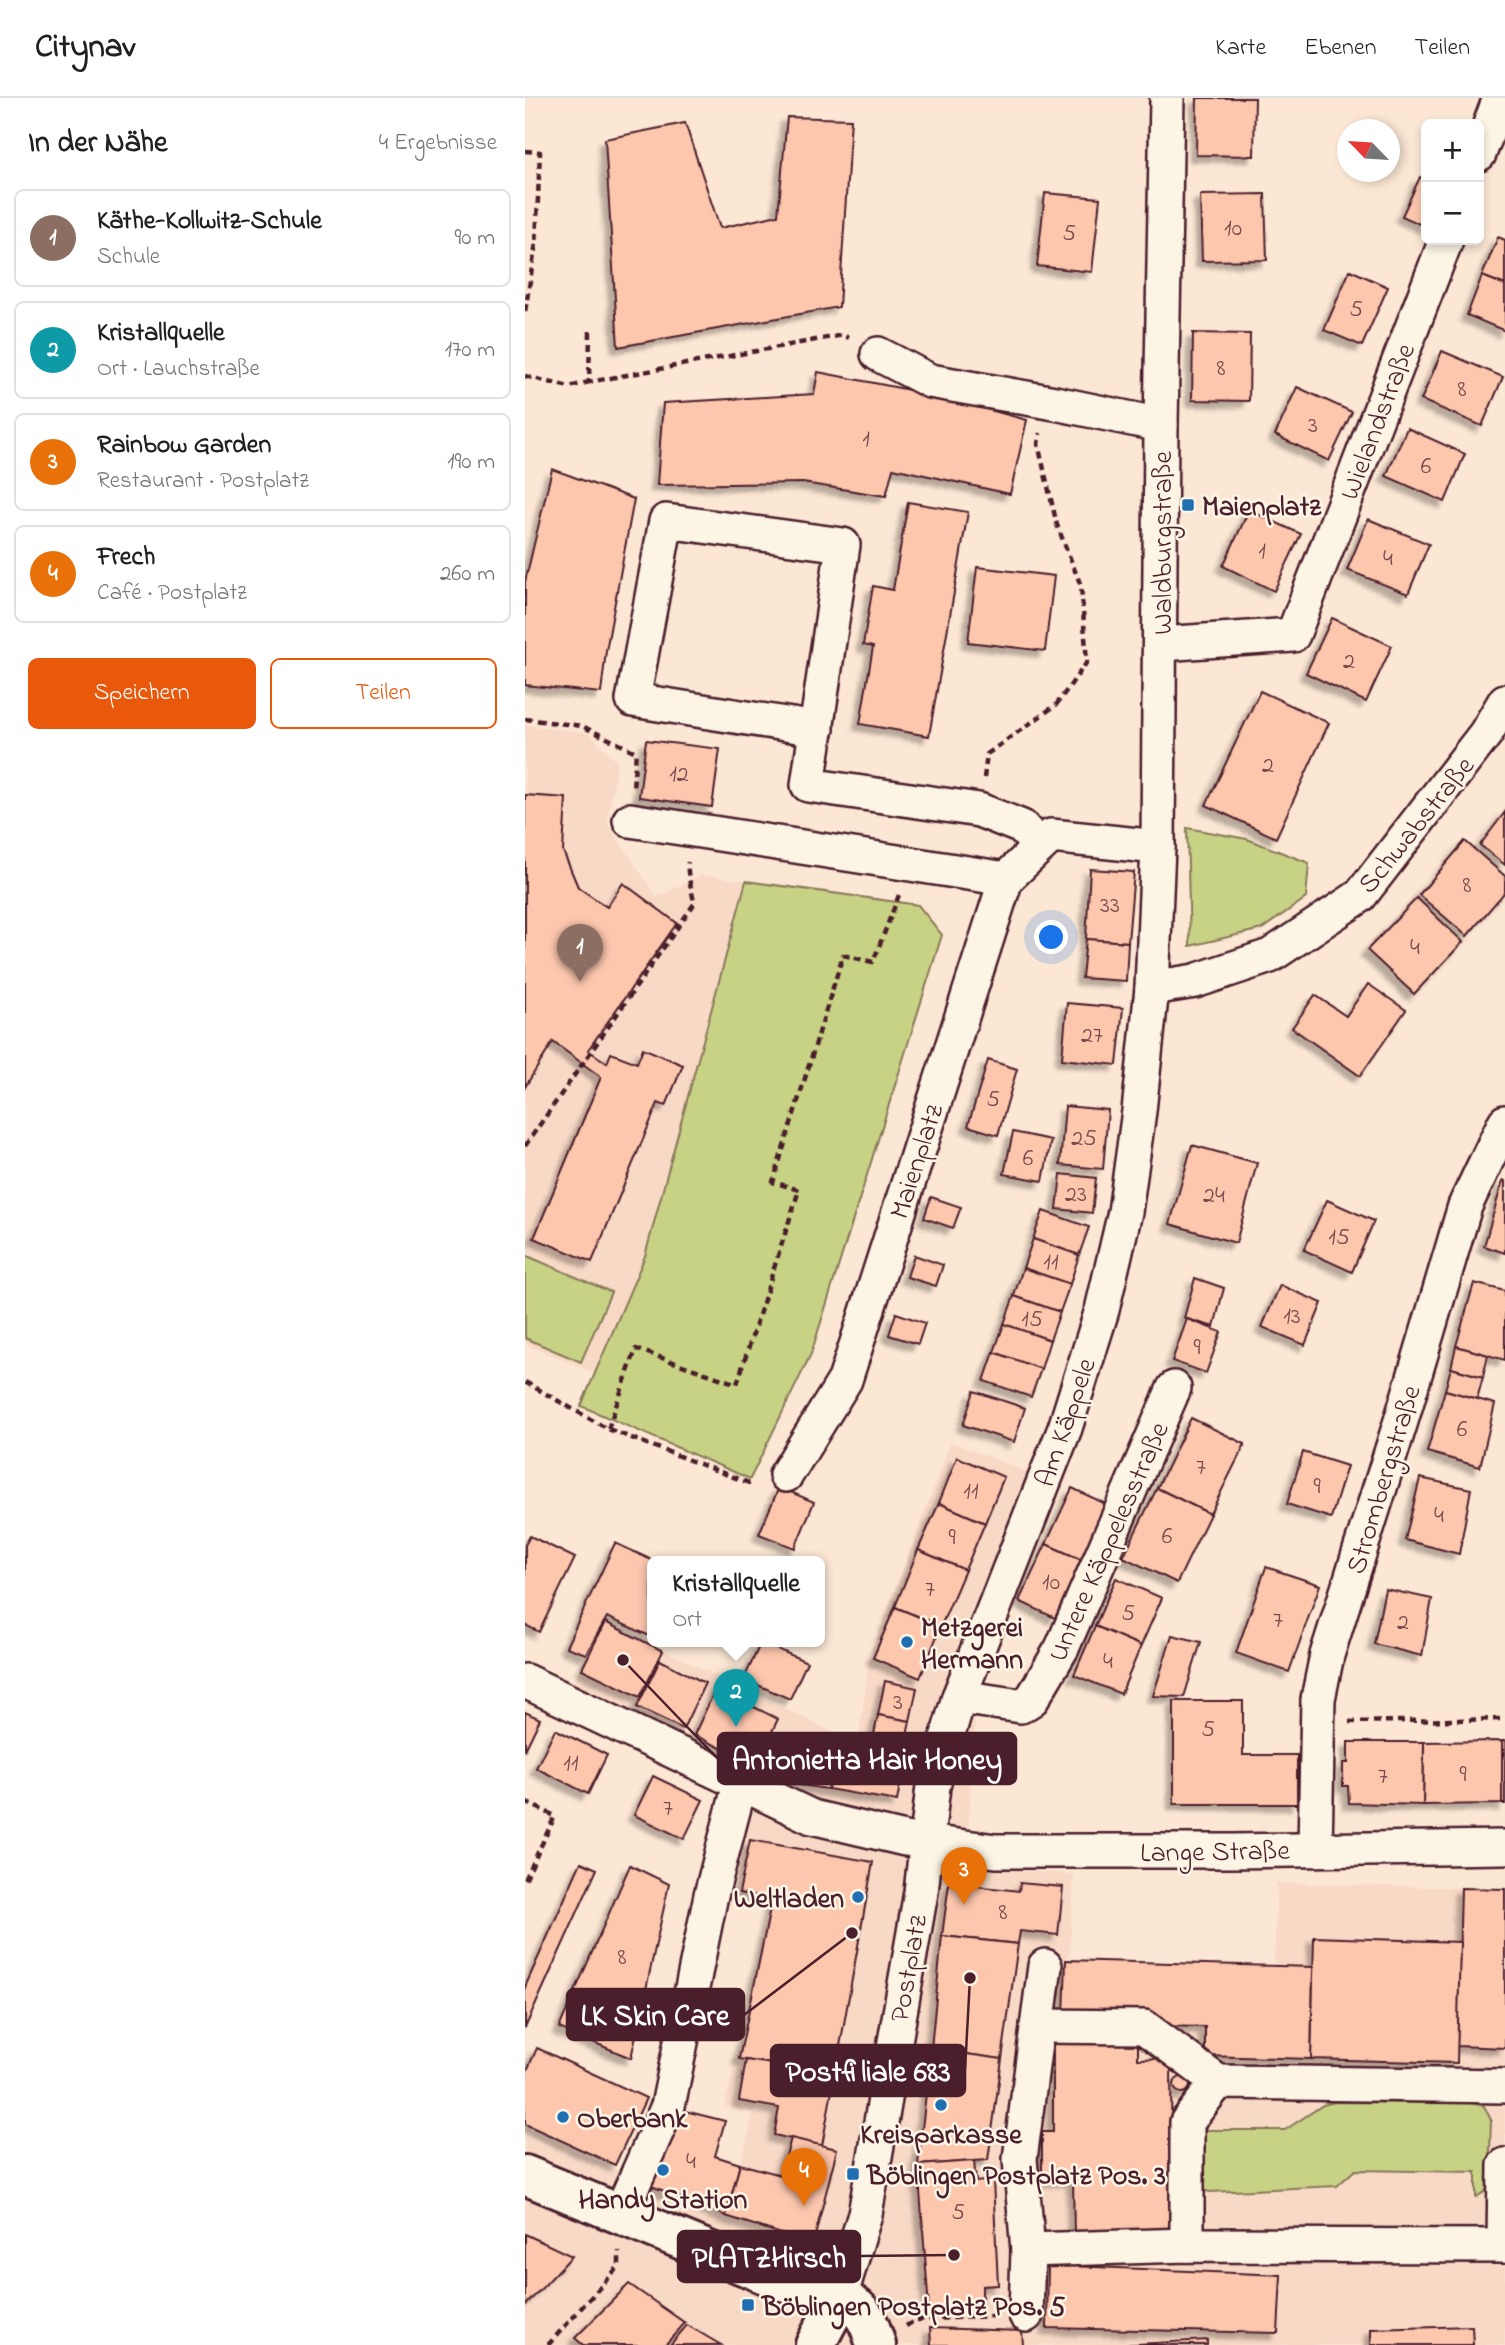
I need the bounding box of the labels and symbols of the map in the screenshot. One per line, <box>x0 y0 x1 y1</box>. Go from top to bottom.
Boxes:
north arrow <box>1337 119 1400 182</box>
house number: 10 <box>1224 212 1242 247</box>
house number: 5 <box>1062 217 1076 252</box>
house number: 5 <box>1349 293 1363 328</box>
street label: Wielandstraße <box>1331 338 1428 506</box>
house number: 8 <box>1217 352 1226 387</box>
house number: 8 <box>1458 373 1467 408</box>
house number: 3 <box>1308 409 1318 444</box>
house number: 1 <box>862 423 870 458</box>
house number: 6 <box>1421 450 1432 485</box>
street label: Waldburgstraße <box>1144 451 1185 635</box>
place label: Maienplatz <box>1202 488 1322 529</box>
marker: Maienplatz <box>1180 497 1196 513</box>
house number: 1 <box>1258 535 1266 570</box>
house number: 4 <box>1383 542 1393 577</box>
house number: 2 <box>1343 645 1355 680</box>
street label: Schwabstraße <box>1349 748 1486 904</box>
house number: 2 <box>1262 749 1274 784</box>
house number: 12 <box>669 758 689 793</box>
house number: 8 <box>1463 869 1472 904</box>
house number: 33 <box>1100 889 1120 924</box>
your location <box>1034 920 1068 954</box>
pin: 1 <box>557 924 603 982</box>
house number: 4 <box>1410 931 1420 966</box>
house number: 27 <box>1081 1019 1103 1054</box>
house number: 5 <box>986 1083 1000 1118</box>
street label: Maienplatz <box>880 1099 956 1225</box>
house number: 25 <box>1071 1122 1097 1157</box>
house number: 6 <box>1023 1142 1034 1177</box>
house number: 23 <box>1065 1178 1087 1213</box>
house number: 24 <box>1203 1179 1225 1214</box>
house number: 15 <box>1328 1221 1350 1256</box>
house number: 11 <box>1043 1246 1059 1281</box>
house number: 13 <box>1283 1300 1301 1335</box>
house number: 15 <box>1021 1303 1043 1338</box>
house number: 9 <box>1193 1331 1201 1366</box>
street label: Am Käppele <box>1026 1353 1109 1493</box>
street label: Strombergstraße <box>1337 1380 1434 1580</box>
house number: 6 <box>1457 1413 1468 1448</box>
street label: Untere Käppelesstraße <box>1039 1416 1182 1669</box>
house number: 7 <box>1196 1451 1206 1486</box>
house number: 9 <box>1313 1470 1321 1505</box>
house number: 11 <box>963 1475 979 1510</box>
house number: 4 <box>1434 1499 1444 1534</box>
house number: 6 <box>1162 1520 1173 1555</box>
house number: 9 <box>948 1521 956 1556</box>
house number: 10 <box>1042 1566 1060 1601</box>
house number: 7 <box>925 1573 935 1608</box>
house number: 5 <box>1121 1597 1135 1632</box>
house number: 7 <box>1273 1604 1283 1639</box>
house number: 2 <box>1397 1606 1409 1641</box>
place label: Metzgerei Hermann <box>921 1609 1023 1682</box>
marker: Metzgerei Hermann <box>899 1634 915 1650</box>
house number: 4 <box>1103 1645 1113 1680</box>
pin: 2 <box>713 1669 759 1727</box>
house number: 3 <box>893 1686 903 1721</box>
house number: 5 <box>1201 1713 1215 1748</box>
callout: Antonietta Hair Honey <box>718 1733 1016 1784</box>
text: Antonietta Hair Honey <box>732 1740 1002 1784</box>
house number: 11 <box>563 1747 579 1782</box>
house number: 9 <box>1459 1758 1467 1793</box>
house number: 7 <box>1378 1760 1388 1795</box>
house number: 7 <box>663 1792 673 1827</box>
street label: Lange Straße <box>1140 1832 1291 1875</box>
pin: 3 <box>941 1847 987 1905</box>
place label: Weltladen <box>734 1880 844 1921</box>
marker: Weltladen <box>850 1889 866 1905</box>
house number: 8 <box>999 1896 1008 1931</box>
street label: Postplatz <box>881 1912 940 2025</box>
house number: 8 <box>618 1941 627 1976</box>
callout: LK Skin Care <box>567 1989 744 2040</box>
text: LK Skin Care <box>581 1996 731 2040</box>
callout: Postfiliale 683 <box>771 2045 965 2096</box>
text: Postfiliale 683 <box>785 2052 951 2096</box>
marker: Kreisparkasse <box>933 2097 949 2113</box>
place label: Oberbank <box>577 2100 688 2141</box>
marker: Oberbank <box>555 2109 571 2125</box>
place label: Kreisparkasse <box>860 2116 1023 2157</box>
house number: 4 <box>686 2145 696 2180</box>
pin: 4 <box>781 2148 827 2206</box>
place label: Böblingen Postplatz Pos. 3 <box>865 2157 1166 2199</box>
marker: Handy Station <box>655 2162 671 2178</box>
marker: Böblingen Postplatz Pos. 3 <box>845 2166 861 2182</box>
place label: Handy Station <box>579 2181 748 2222</box>
house number: 5 <box>951 2196 965 2231</box>
callout: PLATZHirsch <box>678 2231 860 2282</box>
text: PLATZHirsch <box>692 2238 846 2282</box>
place label: Böblingen Postplatz Pos. 5 <box>760 2288 1065 2330</box>
marker: Böblingen Postplatz Pos. 5 <box>740 2297 756 2313</box>

